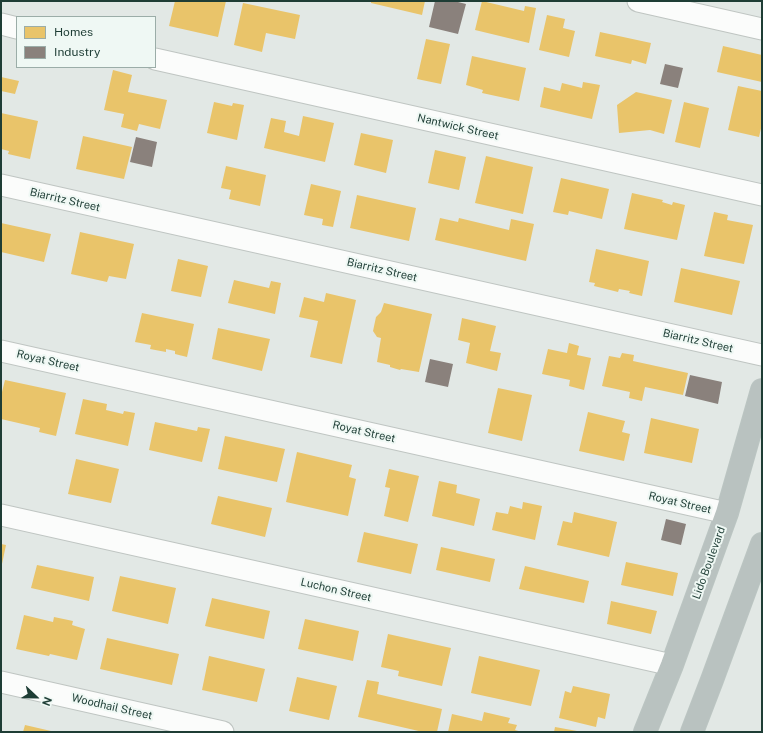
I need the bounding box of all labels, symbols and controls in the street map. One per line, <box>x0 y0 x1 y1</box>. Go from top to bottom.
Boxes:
legend <box>16 16 156 68</box>
text: Homes <box>54 25 93 39</box>
text: Industry <box>54 45 100 59</box>
street label: Nantwick Street <box>416 111 500 143</box>
street label: Biarritz Street <box>29 185 101 215</box>
street label: Biarritz Street <box>346 255 418 285</box>
street label: Biarritz Street <box>662 326 734 356</box>
street label: Royat Street <box>15 347 81 375</box>
street label: Royat Street <box>331 418 397 446</box>
street label: Royat Street <box>647 489 713 517</box>
street label: Lido Boulevard <box>690 525 728 601</box>
street label: Luchon Street <box>299 575 373 605</box>
north arrow <box>16 677 56 717</box>
street label: Woodhail Street <box>70 691 154 723</box>
text: N <box>40 695 54 708</box>

